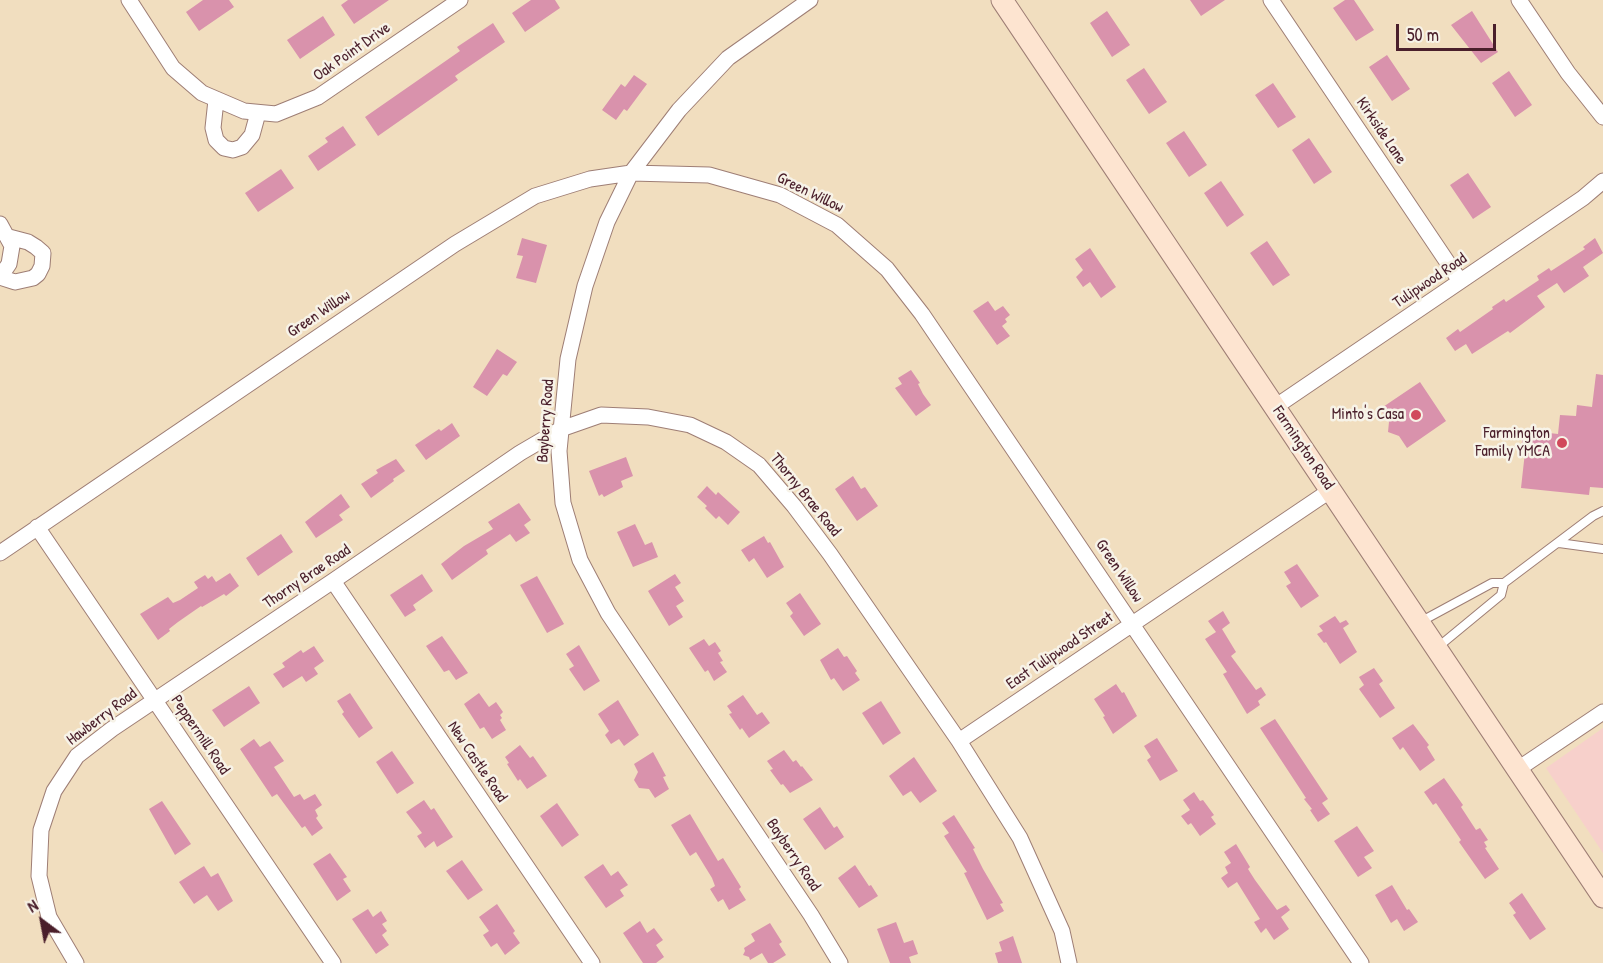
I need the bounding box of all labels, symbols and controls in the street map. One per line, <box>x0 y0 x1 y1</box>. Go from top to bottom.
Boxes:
scale bar <box>1399 12 1500 50</box>
street label: Oak Point Drive <box>310 18 394 86</box>
text: 50 m <box>1407 22 1439 47</box>
street label: Kirkside Lane <box>1352 94 1410 168</box>
street label: Green Willow <box>774 169 846 217</box>
street label: Tulipwood Road <box>1389 249 1471 313</box>
street label: Green Willow <box>284 286 354 342</box>
street label: Bayberry Road <box>534 379 558 463</box>
street label: Farmington Road <box>1268 403 1338 493</box>
place label: Minto's Casa <box>1332 405 1404 425</box>
marker: Minto's Casa <box>1409 408 1423 422</box>
place label: Farmington Family YMCA <box>1475 424 1550 462</box>
marker: Farmington Family YMCA <box>1555 436 1569 450</box>
street label: Thorny Brae Road <box>766 450 844 540</box>
street label: Green Willow <box>1091 536 1147 606</box>
street label: Thorny Brae Road <box>260 541 354 613</box>
street label: East Tulipwood Street <box>1003 608 1117 694</box>
street label: Hawberry Road <box>63 684 141 750</box>
street label: Peppermill Road <box>166 692 234 778</box>
street label: New Castle Road <box>443 718 511 806</box>
street label: Bayberry Road <box>762 815 824 895</box>
north arrow <box>12 891 72 951</box>
text: N <box>23 894 42 917</box>

